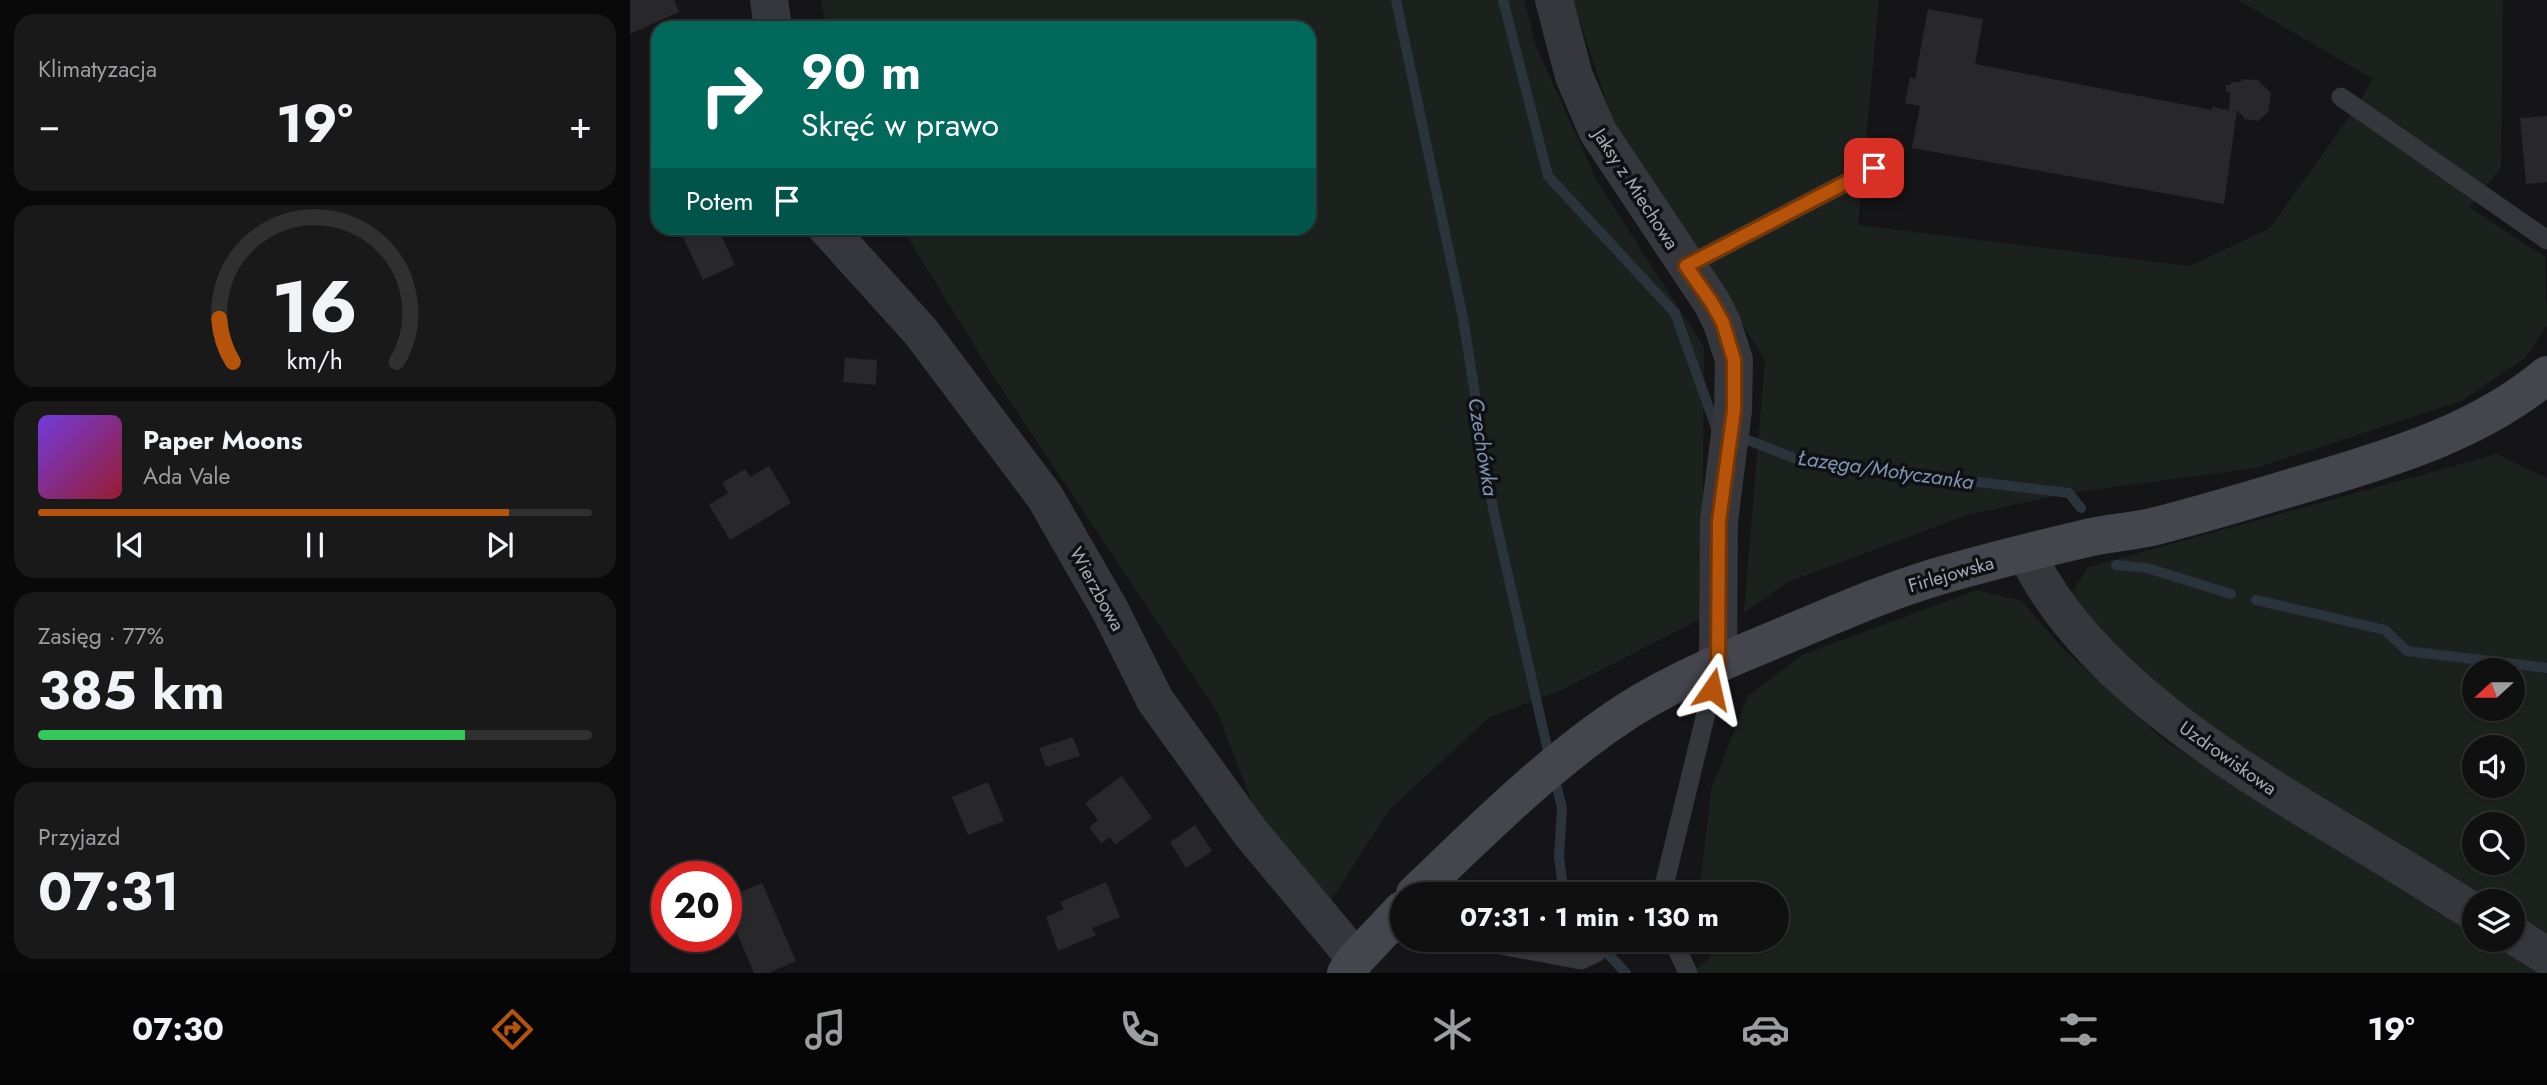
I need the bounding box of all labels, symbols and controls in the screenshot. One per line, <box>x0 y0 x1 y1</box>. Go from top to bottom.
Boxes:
text: 90 m <box>801 37 921 107</box>
icon: right <box>686 49 777 140</box>
text: Klimatyzacja <box>38 52 157 86</box>
text: 19° <box>276 86 353 162</box>
text: − <box>38 97 60 152</box>
text: + <box>569 97 592 152</box>
text: Skręć w prawo <box>801 102 999 148</box>
street label: Jaksy z Miechowa <box>1585 121 1685 255</box>
pin <box>1844 138 1904 198</box>
icon: arrive <box>1855 149 1893 187</box>
text: Potem <box>686 182 754 220</box>
icon: arrive <box>768 182 806 220</box>
text: 16 <box>272 254 358 359</box>
text: km/h <box>287 342 343 378</box>
water label: Czechówka <box>1460 396 1506 499</box>
text: Paper Moons <box>143 421 303 459</box>
water label: Łazęga/Motyczanka <box>1796 443 1976 497</box>
text: Ada Vale <box>143 459 230 493</box>
icon: previous <box>111 526 149 564</box>
icon: pause <box>296 526 334 564</box>
icon: next <box>481 526 519 564</box>
street label: Wierzbowa <box>1063 542 1131 636</box>
street label: Firlejowska <box>1905 549 1997 599</box>
text: Zasięg · 77% <box>38 619 164 653</box>
position arrow <box>1675 652 1749 726</box>
text: 385 km <box>38 653 225 729</box>
north arrow <box>2462 658 2525 721</box>
map controls <box>2462 658 2525 952</box>
street label: Uzdrowiskowa <box>2174 714 2282 802</box>
button: sound <box>2462 735 2525 798</box>
button: search <box>2462 812 2525 875</box>
text: Przyjazd <box>38 820 120 854</box>
text: 07:31 <box>38 854 179 930</box>
speed limit sign: 20 <box>651 861 742 952</box>
button: layers <box>2462 889 2525 952</box>
text: 07:31 · 1 min · 130 m <box>1460 898 1719 936</box>
icon: directions <box>488 1005 537 1054</box>
icon: music <box>801 1005 850 1054</box>
icon: phone <box>1115 1005 1164 1054</box>
icon: climate <box>1428 1005 1477 1054</box>
icon: car <box>1741 1005 1790 1054</box>
icon: filters <box>2054 1005 2103 1054</box>
text: 07:30 <box>132 1006 224 1052</box>
text: 19° <box>2368 1006 2415 1052</box>

